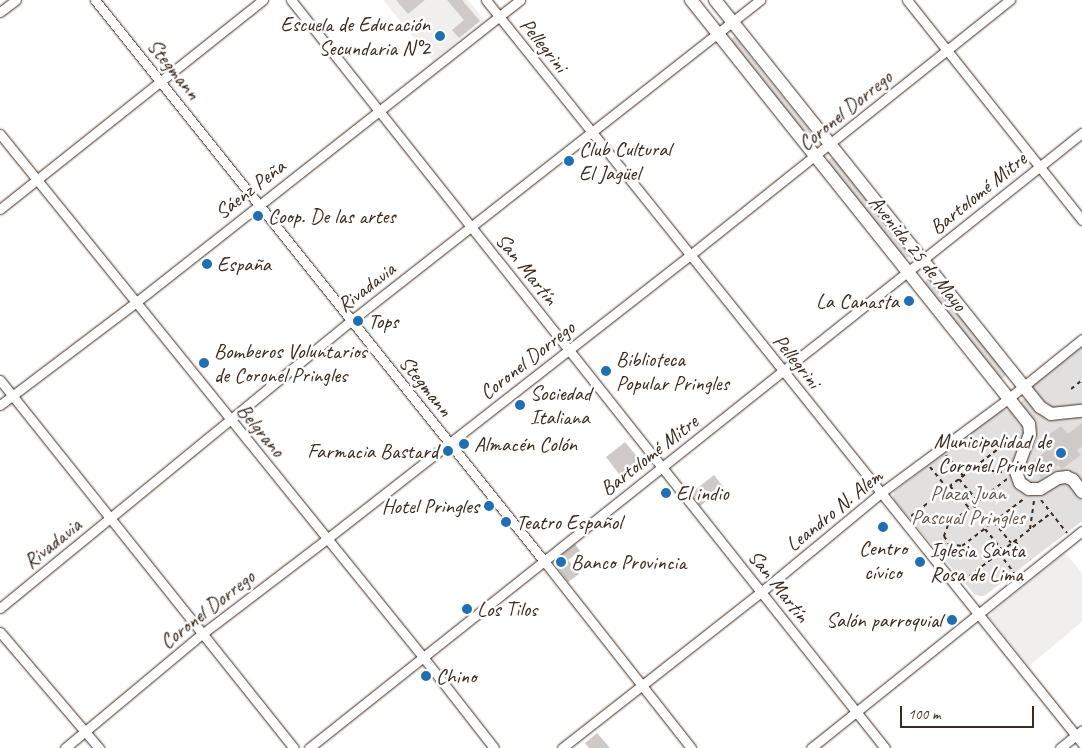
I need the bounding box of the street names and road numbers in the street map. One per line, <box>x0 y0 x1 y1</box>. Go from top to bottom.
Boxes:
street label: Pellegrini <box>515 13 573 77</box>
street label: Stegmann <box>142 34 206 104</box>
street label: Coronel Dorrego <box>793 64 897 156</box>
street label: Bartolomé Mitre <box>925 146 1031 240</box>
street label: Sáenz Peña <box>210 154 290 224</box>
street label: Avenida 25 de Mayo <box>863 190 973 316</box>
street label: San Martín <box>490 228 564 310</box>
street label: Rivadavia <box>332 256 400 318</box>
street label: Coronel Dorrego <box>474 315 580 405</box>
street label: Pellegrini <box>768 329 826 393</box>
street label: Stegmann <box>394 351 458 421</box>
street label: Belgrano <box>231 398 291 462</box>
street label: Bartolomé Mitre <box>595 409 703 501</box>
street label: Leandro N. Alem <box>780 463 888 557</box>
street label: Rivadavia <box>18 512 86 574</box>
street label: San Martín <box>743 544 815 628</box>
street label: Coronel Dorrego <box>154 564 260 654</box>

